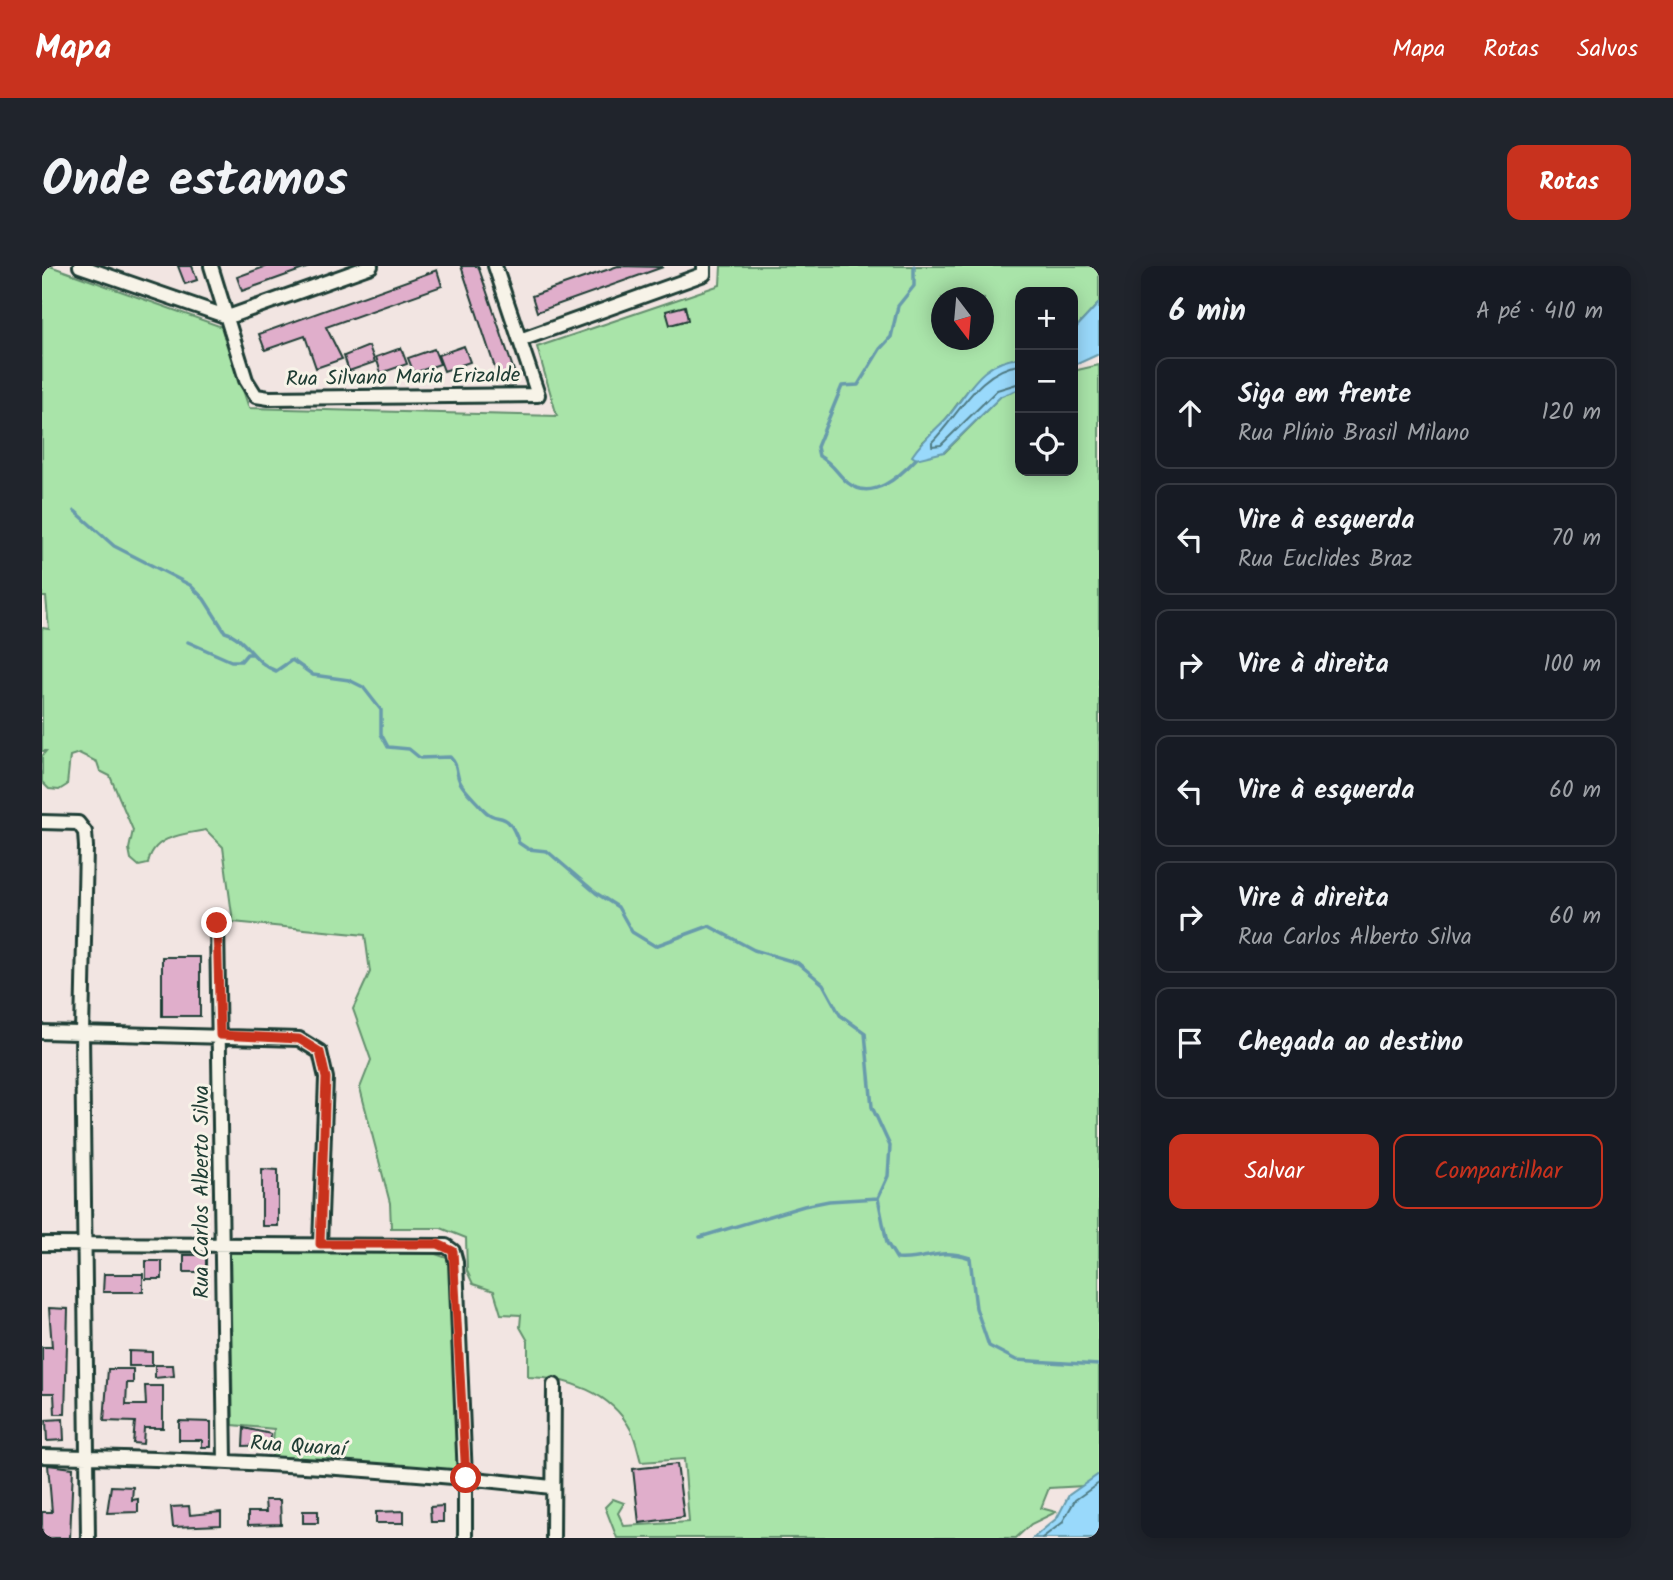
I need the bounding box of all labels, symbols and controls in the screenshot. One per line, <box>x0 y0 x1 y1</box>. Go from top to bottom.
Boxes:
text: Mapa <box>35 23 111 76</box>
text: Mapa <box>1392 30 1445 69</box>
text: Rotas <box>1483 30 1539 69</box>
text: Salvos <box>1577 30 1638 69</box>
text: Onde estamos <box>42 143 348 221</box>
button: Rotas <box>1507 145 1631 220</box>
north arrow <box>931 287 994 350</box>
map controls <box>1015 287 1078 476</box>
button: + <box>1015 287 1078 350</box>
text: 6 min <box>1169 288 1246 336</box>
text: A pé · 410 m <box>1476 294 1603 330</box>
button: − <box>1015 350 1078 413</box>
street label: Rua Silvano Maria Erizalde <box>285 359 521 397</box>
text: Siga em frente <box>1238 374 1411 416</box>
icon: ahead <box>1171 394 1209 432</box>
text: 120 m <box>1541 395 1601 431</box>
button: locate <box>1015 413 1078 476</box>
text: Rua Plínio Brasil Milano <box>1238 416 1469 452</box>
text: Vire à esquerda <box>1238 500 1415 542</box>
icon: left <box>1171 520 1209 558</box>
text: 70 m <box>1551 521 1601 557</box>
text: Rua Euclides Braz <box>1238 542 1412 578</box>
text: Vire à direita <box>1238 644 1389 686</box>
icon: right <box>1171 646 1209 684</box>
text: 100 m <box>1543 647 1601 683</box>
text: Vire à esquerda <box>1238 770 1415 812</box>
icon: left <box>1171 772 1209 810</box>
text: 60 m <box>1549 773 1601 809</box>
text: Vire à direita <box>1238 878 1389 920</box>
icon: right <box>1171 898 1209 936</box>
text: 60 m <box>1549 899 1601 935</box>
route end <box>201 907 232 938</box>
text: Rua Carlos Alberto Silva <box>1238 920 1472 956</box>
text: Chegada ao destino <box>1238 1022 1463 1064</box>
icon: arrive <box>1171 1024 1209 1062</box>
street label: Rua Carlos Alberto Silva <box>186 1085 219 1299</box>
button: Salvar <box>1169 1134 1379 1209</box>
button: Compartilhar <box>1393 1134 1603 1209</box>
street label: Rua Quaraí <box>249 1427 350 1467</box>
route start <box>450 1462 481 1493</box>

